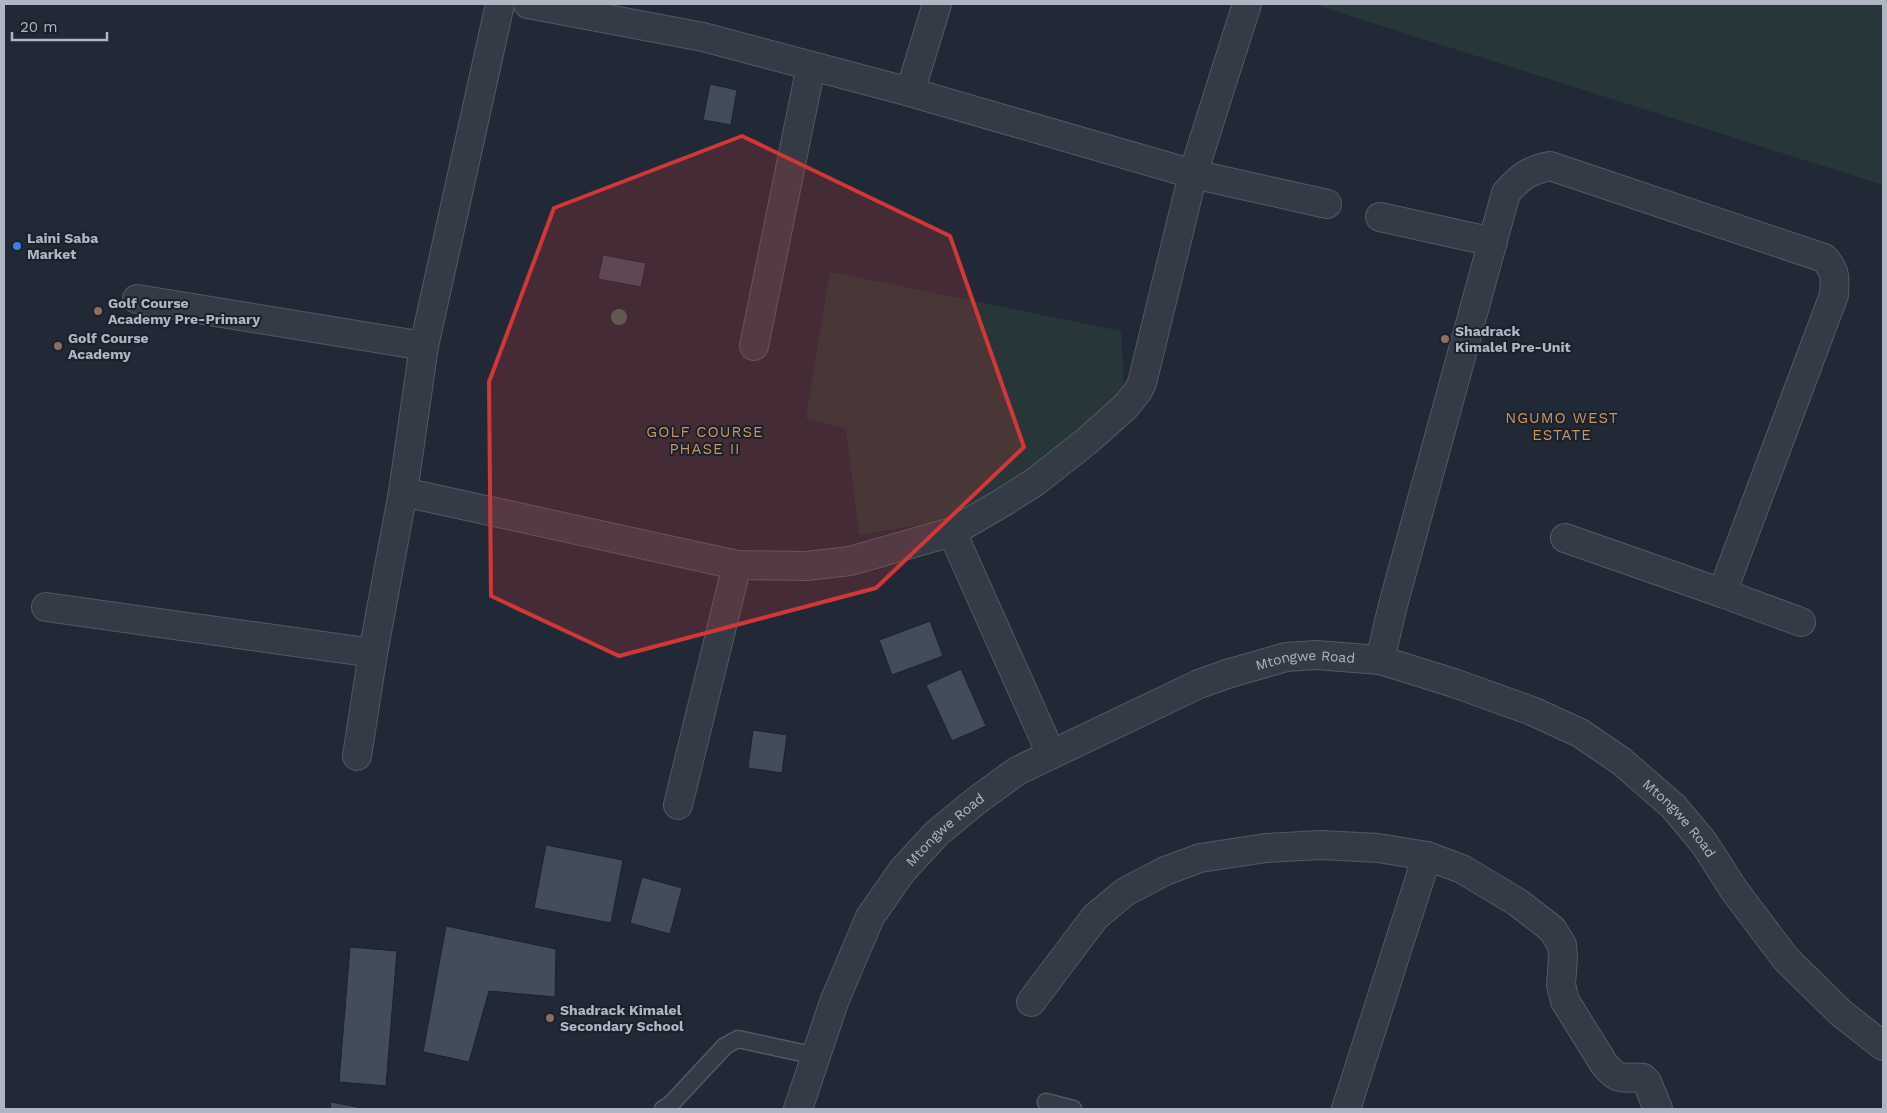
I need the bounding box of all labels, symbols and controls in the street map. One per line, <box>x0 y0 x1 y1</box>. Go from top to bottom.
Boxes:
scale bar <box>12 10 108 42</box>
text: 20 m <box>20 18 58 36</box>
place label: Laini Saba Market <box>27 230 99 262</box>
marker: Laini Saba Market <box>11 240 23 252</box>
place label: Golf Course Academy Pre-Primary <box>108 295 260 327</box>
marker: Golf Course Academy Pre-Primary <box>92 305 104 317</box>
place label: Shadrack Kimalel Pre-Unit <box>1455 323 1571 355</box>
place label: Golf Course Academy <box>68 330 149 362</box>
marker: Shadrack Kimalel Pre-Unit <box>1439 333 1451 345</box>
marker: Golf Course Academy <box>52 340 64 352</box>
district label: NGUMO WEST ESTATE <box>1505 409 1619 444</box>
district label: GOLF COURSE PHASE II <box>646 423 764 458</box>
street label: Mtongwe Road <box>1254 647 1356 673</box>
street label: Mtongwe Road <box>1640 776 1719 860</box>
street label: Mtongwe Road <box>902 790 987 870</box>
place label: Shadrack Kimalel Secondary School <box>560 1002 684 1034</box>
marker: Shadrack Kimalel Secondary School <box>544 1012 556 1024</box>

